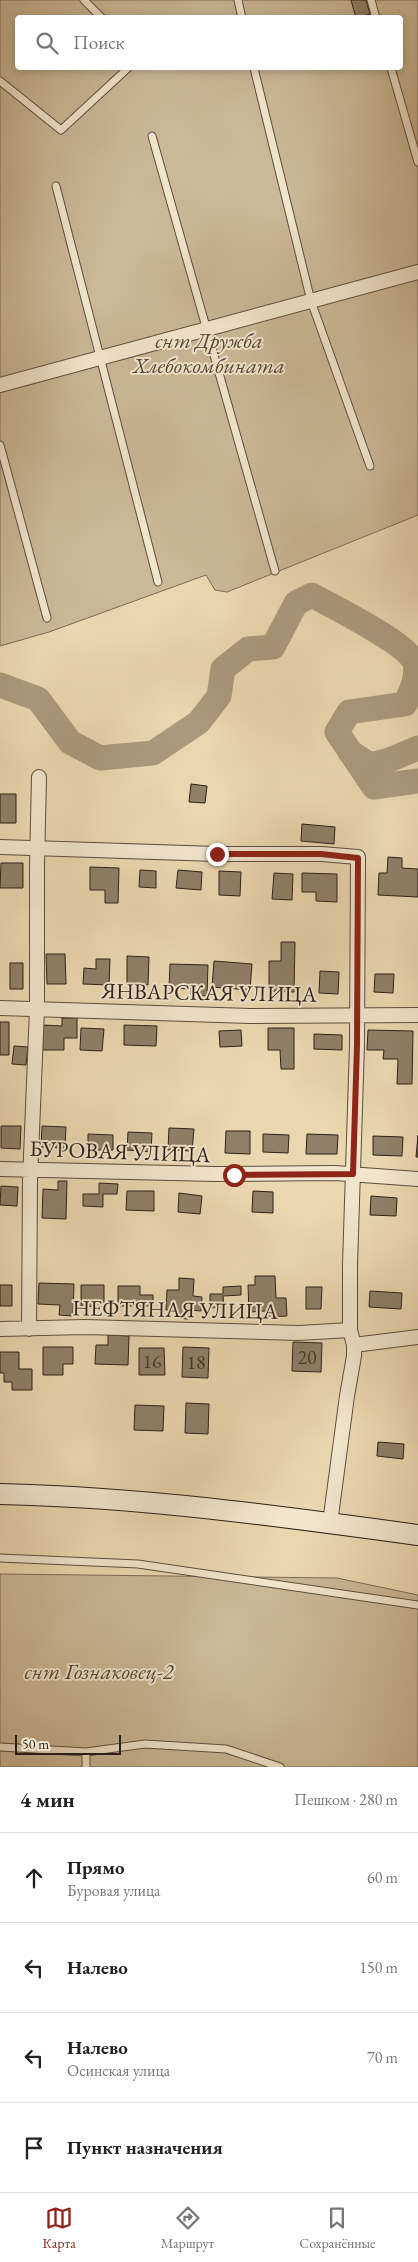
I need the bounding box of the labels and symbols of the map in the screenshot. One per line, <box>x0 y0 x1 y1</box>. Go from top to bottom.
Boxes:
park label: снт Дружба Хлебокомбината <box>131 326 285 380</box>
route end <box>206 843 229 866</box>
street label: ЯНВАРСКАЯ УЛИЦА <box>100 976 318 1009</box>
street label: БУРОВАЯ УЛИЦА <box>29 1134 212 1169</box>
route start <box>223 1164 246 1187</box>
street label: НЕФТЯНАЯ УЛИЦА <box>72 1293 279 1326</box>
house number: 20 <box>297 1344 317 1370</box>
house number: 16 <box>142 1348 162 1374</box>
house number: 18 <box>186 1349 206 1375</box>
park label: снт Гознаковец-2 <box>25 1657 175 1686</box>
scale bar <box>15 1732 121 1755</box>

